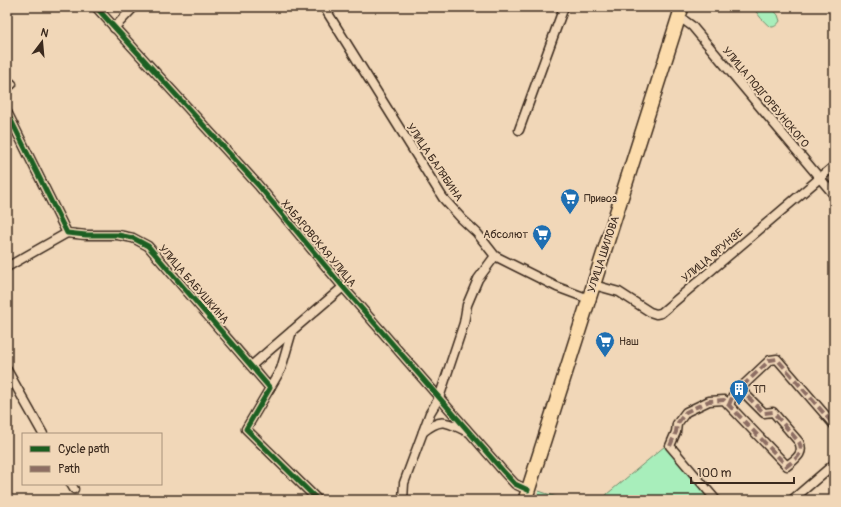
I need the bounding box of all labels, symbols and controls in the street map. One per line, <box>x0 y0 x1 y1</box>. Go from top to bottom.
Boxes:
north arrow <box>22 22 62 62</box>
text: N <box>39 26 51 40</box>
street label: УЛИЦА ПОДГОРБУНСКОГО <box>720 44 812 150</box>
street label: УЛИЦА БАЛЯБИНА <box>404 121 465 204</box>
supermarket icon: Привоз <box>559 187 581 215</box>
place label: Привоз <box>584 192 617 205</box>
street label: ХАБАРОВСКАЯ УЛИЦА <box>279 197 359 289</box>
street label: УЛИЦА ШИЛОВА <box>585 214 622 294</box>
supermarket icon: Абсолют <box>531 223 553 251</box>
street label: УЛИЦА ФРУНЗЕ <box>679 226 746 285</box>
place label: Абсолют <box>483 228 528 241</box>
street label: УЛИЦА БАБУШКИНА <box>156 242 231 326</box>
supermarket icon: Наш <box>594 330 616 358</box>
place label: Наш <box>619 335 639 348</box>
building icon: ТП <box>728 378 750 406</box>
place label: ТП <box>753 383 766 396</box>
legend <box>22 433 162 485</box>
text: Cycle path <box>58 442 110 457</box>
scale bar <box>691 459 794 485</box>
text: Path <box>58 462 80 477</box>
text: 100 m <box>697 466 732 481</box>

